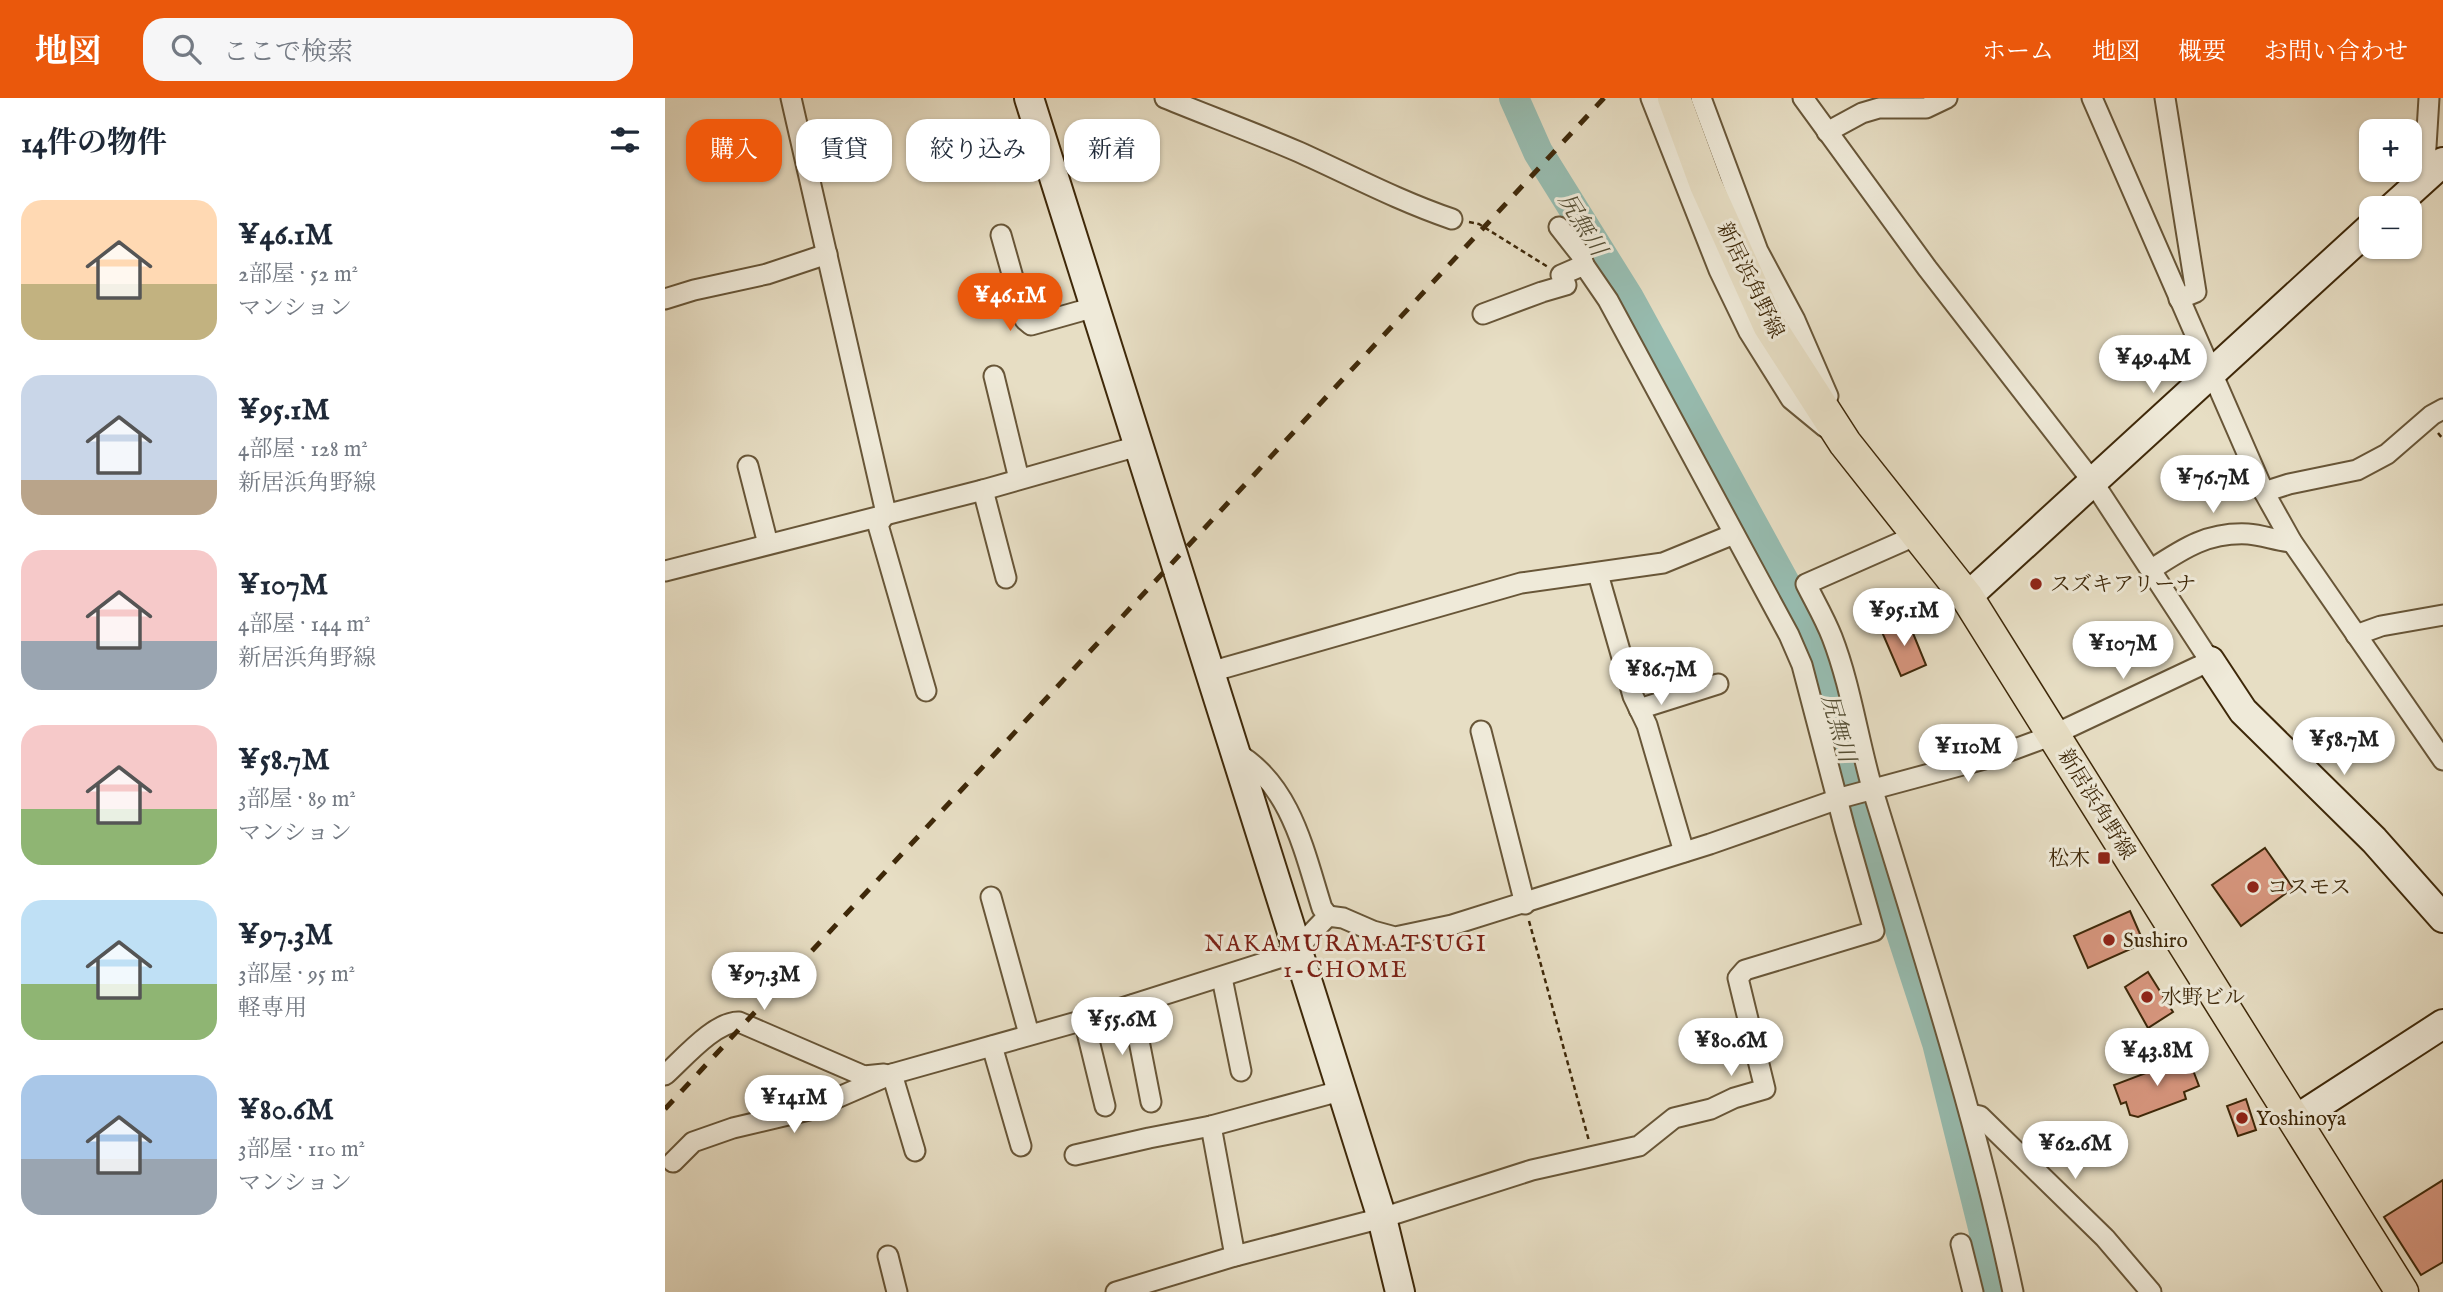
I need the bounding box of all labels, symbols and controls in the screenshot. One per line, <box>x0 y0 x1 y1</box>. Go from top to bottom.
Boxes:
search box <box>143 18 633 81</box>
icon: search <box>167 30 205 68</box>
text: 地図 <box>35 32 101 74</box>
text: ここで検索 <box>223 36 353 69</box>
text: ホーム <box>1982 37 2054 68</box>
text: 地図 <box>2092 37 2140 68</box>
text: 概要 <box>2178 37 2226 68</box>
text: お問い合わせ <box>2264 37 2408 68</box>
chip: 購入 <box>686 119 782 182</box>
chip: 賃貸 <box>796 119 892 182</box>
chip: 絞り込み <box>906 119 1050 182</box>
chip: 新着 <box>1064 119 1160 182</box>
map controls <box>2359 119 2422 259</box>
button: + <box>2359 119 2422 182</box>
icon: filters <box>606 121 644 159</box>
text: 14件の物件 <box>21 125 167 163</box>
water label: 尻無川 <box>1551 188 1614 264</box>
button: − <box>2359 196 2422 259</box>
text: ¥46.1M <box>238 217 333 255</box>
street label: 新居浜角野線 <box>1710 218 1789 343</box>
icon: home <box>77 228 161 312</box>
text: 2部屋 · 52 m² <box>238 260 358 289</box>
pin: ¥46.1M <box>953 274 1067 333</box>
text: ¥46.1M <box>974 281 1046 310</box>
text: マンション <box>238 294 352 323</box>
pin: ¥49.4M <box>2096 336 2210 395</box>
text: ¥49.4M <box>2115 343 2191 372</box>
text: ¥95.1M <box>238 392 330 430</box>
icon: home <box>77 403 161 487</box>
text: 4部屋 · 128 m² <box>238 435 368 464</box>
pin: ¥76.7M <box>2156 456 2270 515</box>
text: ¥76.7M <box>2176 463 2250 492</box>
text: 新居浜角野線 <box>238 469 376 498</box>
text: ¥107M <box>238 567 328 605</box>
place label: スズキアリーナ <box>2050 572 2196 599</box>
marker: スズキアリーナ <box>2028 576 2044 592</box>
icon: home <box>77 578 161 662</box>
pin: ¥95.1M <box>1847 588 1961 648</box>
text: ¥95.1M <box>1869 596 1939 625</box>
text: 4部屋 · 144 m² <box>238 610 371 639</box>
pin: ¥107M <box>2074 622 2172 681</box>
text: ¥107M <box>2089 629 2157 658</box>
text: 新居浜角野線 <box>238 644 376 673</box>
pin: ¥86.7M <box>1604 648 1718 707</box>
text: ¥86.7M <box>1625 655 1697 684</box>
water label: 尻無川 <box>1814 691 1862 768</box>
pin: ¥58.7M <box>2287 718 2401 777</box>
pin: ¥110M <box>1919 724 2017 784</box>
text: ¥58.7M <box>2309 725 2379 754</box>
text: ¥110M <box>1935 732 2001 761</box>
text: ¥58.7M <box>238 742 330 780</box>
street label: 新居浜角野線 <box>2051 744 2141 865</box>
icon: home <box>77 753 161 837</box>
text: 3部屋 · 89 m² <box>238 785 356 814</box>
text: マンション <box>238 819 352 848</box>
place label: 松木 <box>2048 846 2090 873</box>
marker: 松木 <box>2096 850 2112 866</box>
place label: コスモス <box>2267 875 2351 902</box>
marker: コスモス <box>2245 879 2261 895</box>
text: ¥97.3M <box>238 917 333 955</box>
icon: home <box>77 928 161 1012</box>
place label: Sushiro <box>2123 928 2188 955</box>
district label: NAKAMURAMATSUGI 1-CHOME <box>1204 930 1488 985</box>
marker: Sushiro <box>2101 932 2117 948</box>
pin: ¥97.3M <box>707 953 821 1012</box>
text: 3部屋 · 95 m² <box>238 960 355 989</box>
text: ¥97.3M <box>728 960 800 989</box>
place label: 水野ビル <box>2161 985 2245 1012</box>
marker: 水野ビル <box>2139 989 2155 1005</box>
text: 軽専用 <box>238 994 307 1023</box>
pin: ¥55.6M <box>1065 998 1179 1057</box>
text: ¥55.6M <box>1087 1005 1157 1034</box>
pin: ¥80.6M <box>1674 1018 1788 1078</box>
text: ¥80.6M <box>1694 1026 1768 1055</box>
pin: ¥43.8M <box>2100 1028 2214 1088</box>
text: ¥43.8M <box>2121 1036 2193 1065</box>
pin: ¥141M <box>745 1076 843 1135</box>
text: ¥141M <box>761 1083 827 1112</box>
text: ¥80.6M <box>238 1092 334 1130</box>
icon: home <box>77 1103 161 1187</box>
place label: Yoshinoya <box>2256 1106 2347 1133</box>
marker: Yoshinoya <box>2234 1110 2250 1126</box>
pin: ¥62.6M <box>2018 1122 2132 1181</box>
text: ¥62.6M <box>2038 1129 2112 1158</box>
text: 3部屋 · 110 m² <box>238 1135 365 1164</box>
text: マンション <box>238 1169 352 1198</box>

